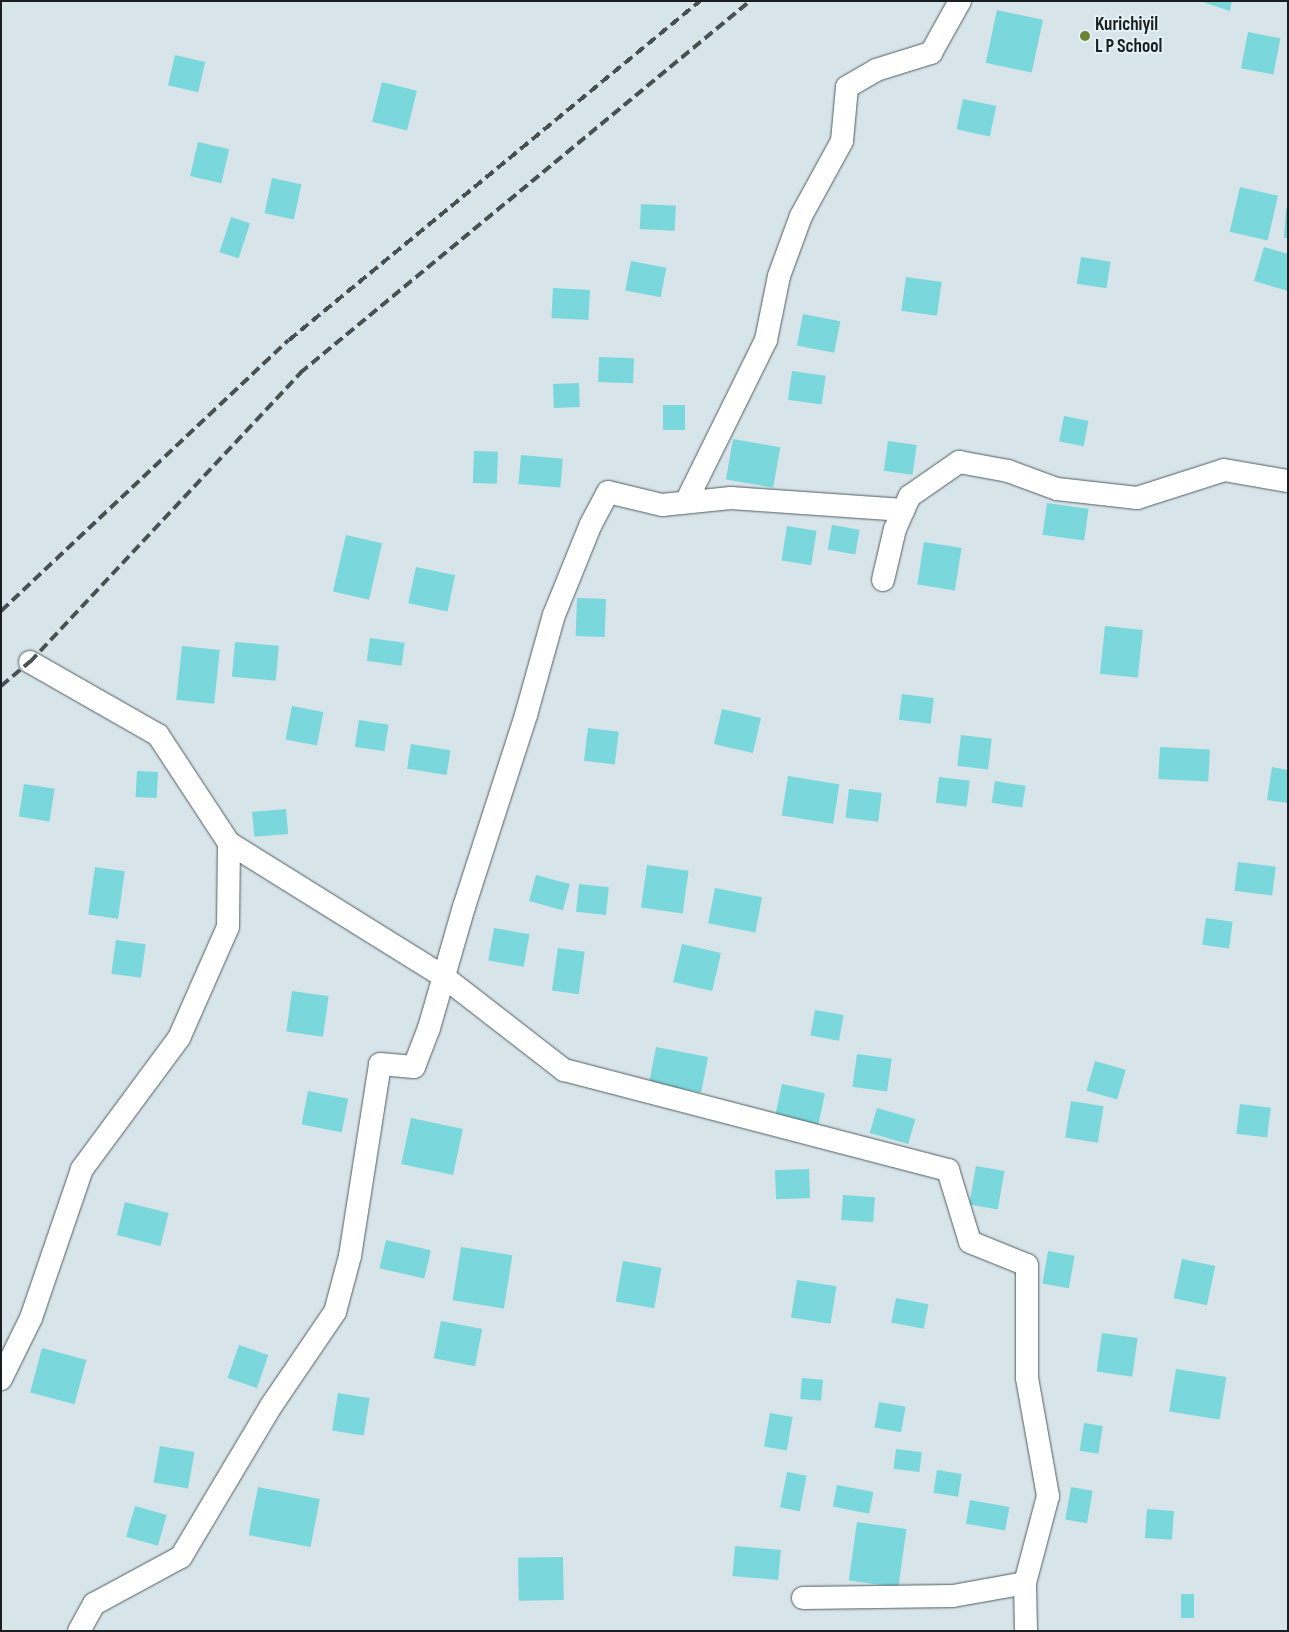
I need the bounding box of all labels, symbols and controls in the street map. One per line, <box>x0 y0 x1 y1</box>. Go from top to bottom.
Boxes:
place label: Kurichiyil L P School <box>1095 14 1162 58</box>
marker: Kurichiyil L P School <box>1079 30 1091 42</box>

